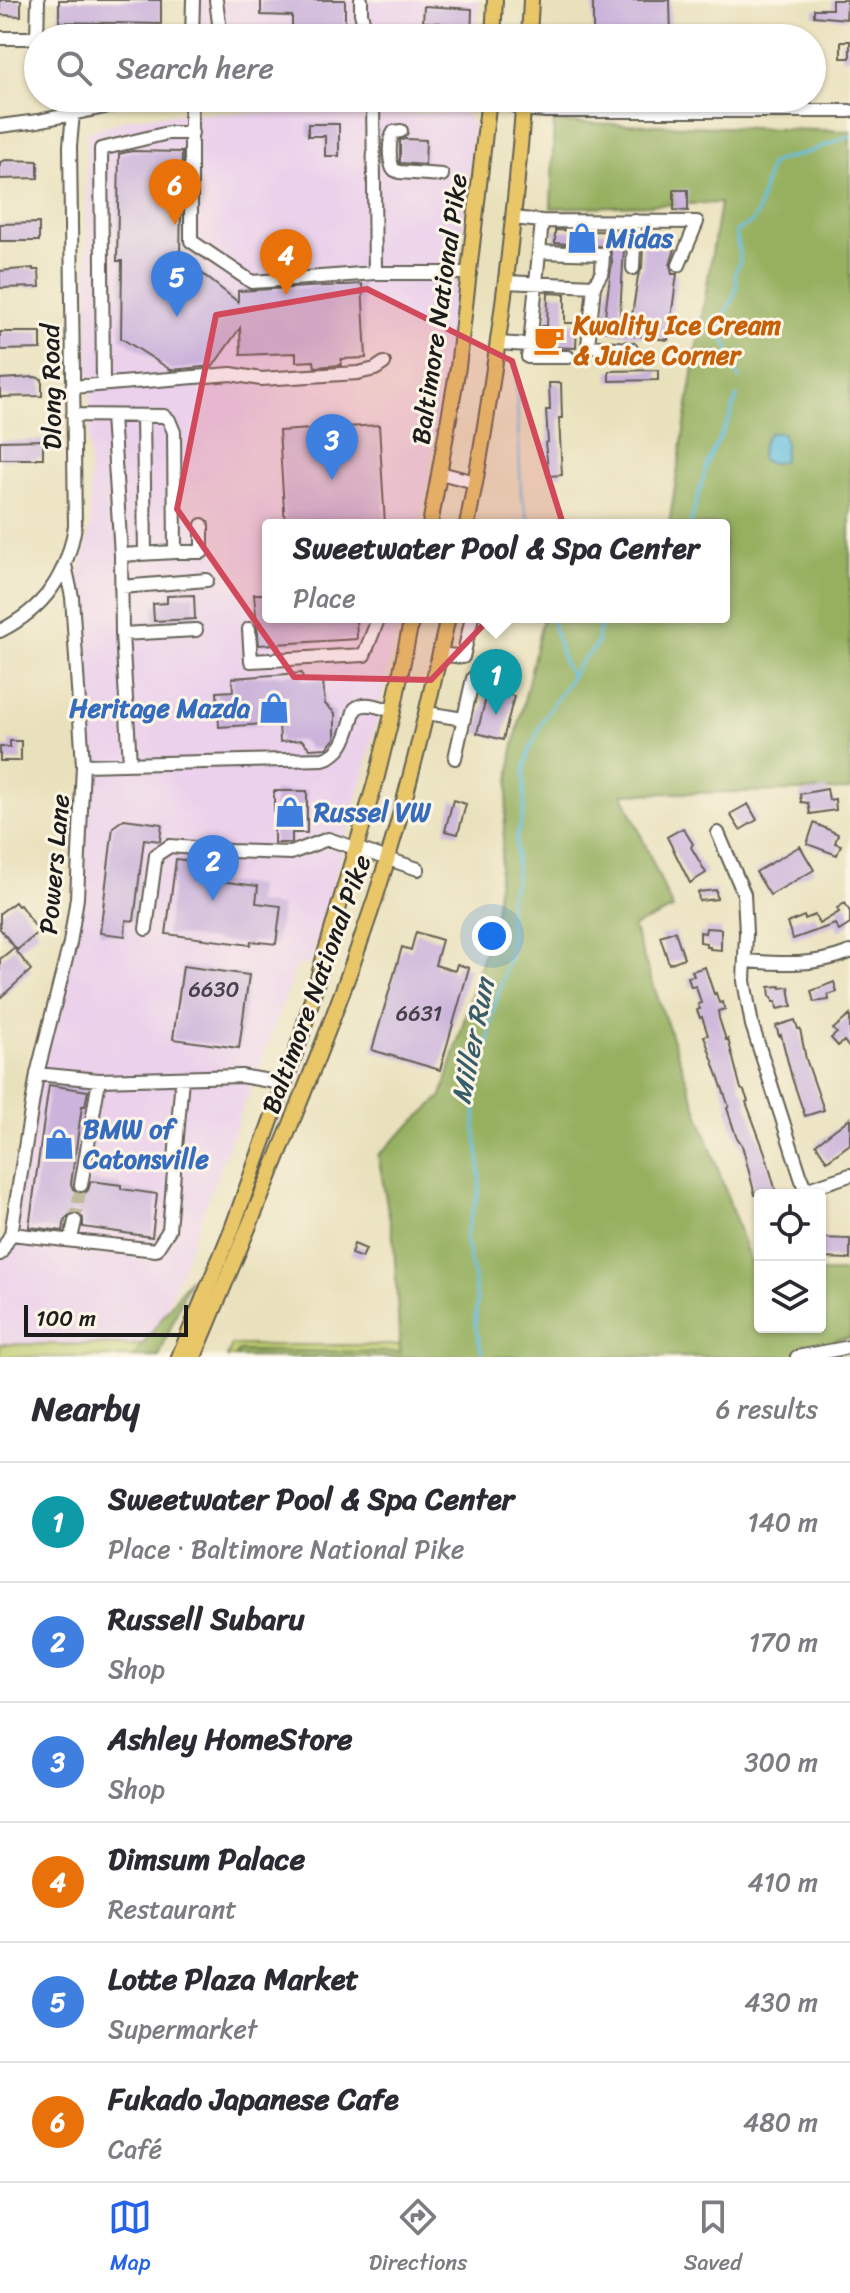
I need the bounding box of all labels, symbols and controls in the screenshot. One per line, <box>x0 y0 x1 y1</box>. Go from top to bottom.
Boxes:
search box <box>24 24 826 112</box>
text: Search here <box>116 41 274 95</box>
icon: search <box>52 46 96 90</box>
pin: 6 <box>149 159 201 225</box>
street label: Baltimore National Pike <box>397 170 481 448</box>
place label: Midas <box>605 215 674 261</box>
shop icon: Midas <box>565 221 599 255</box>
pin: 4 <box>260 229 312 295</box>
pin: 5 <box>151 251 203 317</box>
place label: Kwality Ice Cream & Juice Corner <box>572 302 781 378</box>
street label: Dlong Road <box>27 321 75 450</box>
cafe icon: Kwality Ice Cream & Juice Corner <box>532 323 566 357</box>
pin: 3 <box>306 414 358 480</box>
popup <box>262 519 730 623</box>
text: Sweetwater Pool & Spa Center <box>293 521 699 575</box>
text: Place <box>293 575 356 621</box>
pin: 1 <box>470 649 522 715</box>
place label: Heritage Mazda <box>69 685 251 731</box>
shop icon: Heritage Mazda <box>257 691 291 725</box>
place label: Russel VW <box>313 789 432 835</box>
street label: Powers Lane <box>25 792 83 936</box>
shop icon: Russel VW <box>273 795 307 829</box>
pin: 2 <box>187 835 239 901</box>
street label: Baltimore National Pike <box>248 848 384 1120</box>
your location <box>472 916 512 956</box>
house number: 6630 <box>189 970 239 1009</box>
water label: Miller Run <box>436 971 509 1108</box>
house number: 6631 <box>396 994 442 1033</box>
place label: BMW of Catonsville <box>82 1106 210 1182</box>
shop icon: BMW of Catonsville <box>42 1127 76 1161</box>
map controls <box>754 1189 826 1333</box>
button: locate <box>754 1189 826 1261</box>
button: layers <box>754 1261 826 1333</box>
text: 100 m <box>36 1299 96 1338</box>
scale bar <box>24 1301 188 1337</box>
text: Nearby <box>32 1379 140 1439</box>
text: 6 results <box>716 1386 818 1432</box>
text: Sweetwater Pool & Spa Center <box>108 1472 514 1526</box>
text: 1 <box>52 1499 64 1545</box>
text: 140 m <box>747 1499 818 1545</box>
text: Place · Baltimore National Pike <box>108 1526 464 1572</box>
text: Russell Subaru <box>108 1592 305 1646</box>
text: 2 <box>50 1619 66 1665</box>
text: 170 m <box>749 1619 818 1665</box>
text: Shop <box>108 1646 165 1692</box>
text: Ashley HomeStore <box>108 1712 352 1766</box>
text: 3 <box>51 1739 65 1785</box>
text: 300 m <box>744 1739 818 1785</box>
text: Shop <box>108 1766 165 1812</box>
text: Dimsum Palace <box>108 1832 305 1886</box>
text: 4 <box>50 1859 66 1905</box>
text: 410 m <box>747 1859 818 1905</box>
text: Restaurant <box>108 1886 237 1932</box>
text: Lotte Plaza Market <box>108 1952 359 2006</box>
text: 5 <box>50 1979 66 2025</box>
text: 430 m <box>744 1979 818 2025</box>
text: Supermarket <box>108 2006 257 2052</box>
text: Fukado Japanese Cafe <box>108 2072 399 2126</box>
text: 6 <box>51 2099 65 2145</box>
text: 480 m <box>743 2099 818 2145</box>
text: Café <box>108 2126 162 2172</box>
tab: Map <box>108 2195 152 2282</box>
tab: Directions <box>369 2195 467 2282</box>
tab: Saved <box>684 2195 742 2282</box>

